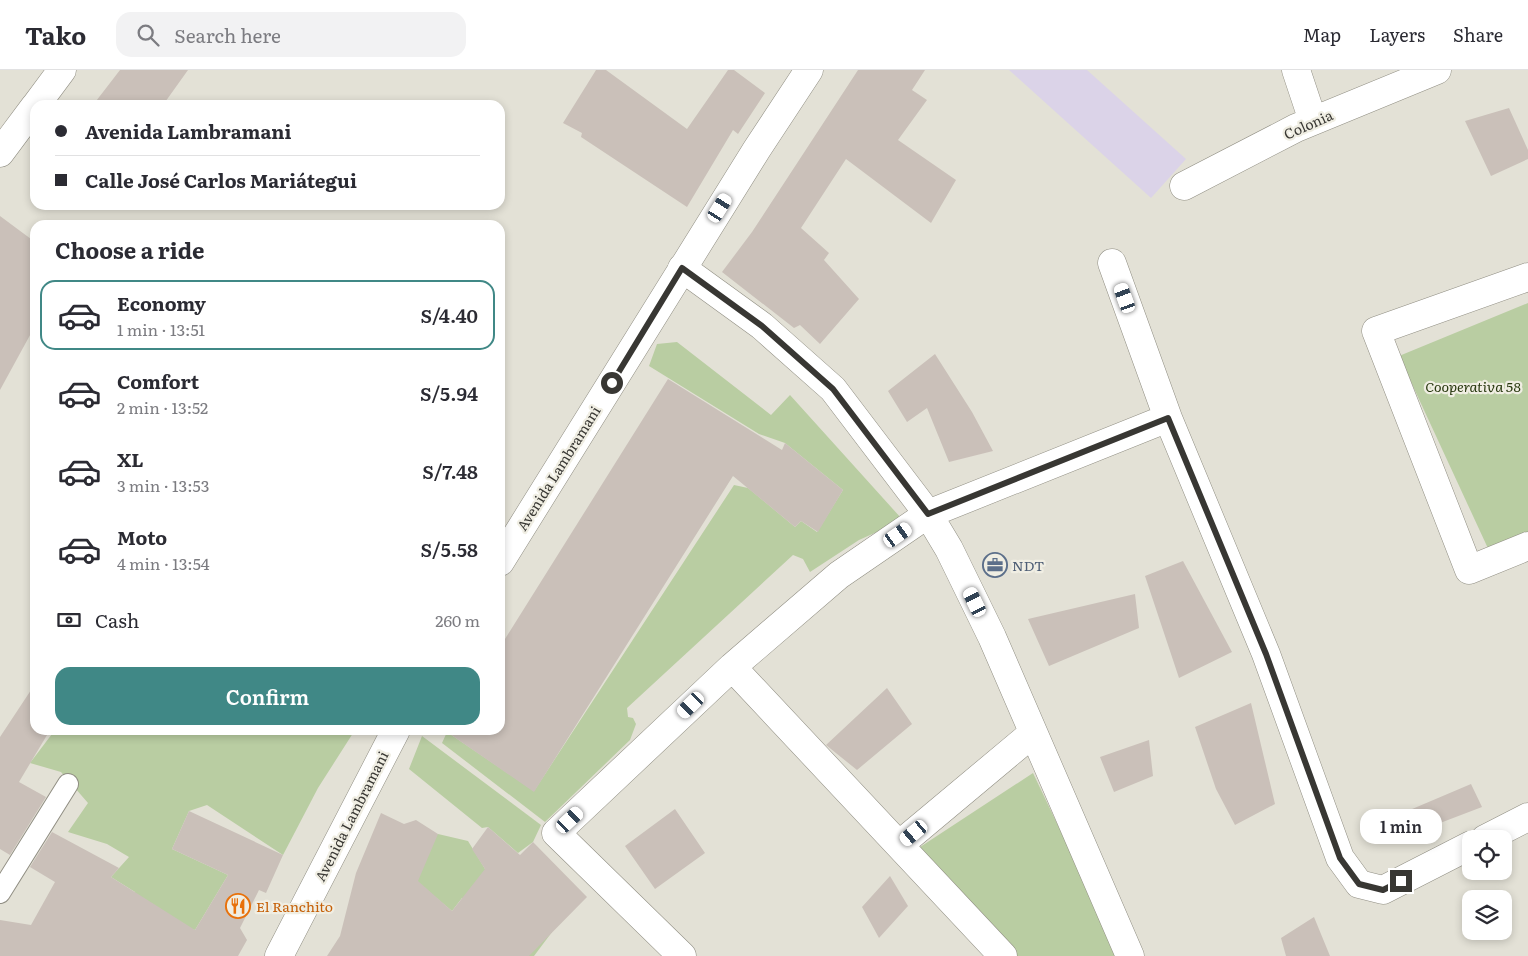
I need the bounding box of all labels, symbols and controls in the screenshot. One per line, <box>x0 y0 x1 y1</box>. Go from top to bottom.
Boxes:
search box <box>116 12 466 57</box>
text: Tako <box>25 17 86 52</box>
icon: search <box>134 21 162 49</box>
text: Search here <box>174 21 281 49</box>
text: Map <box>1303 21 1341 48</box>
text: Layers <box>1369 21 1425 48</box>
text: Share <box>1453 21 1503 48</box>
street label: Colonia <box>1280 104 1336 144</box>
text: Avenida Lambramani <box>85 117 291 145</box>
text: Calle José Carlos Mariátegui <box>85 166 357 194</box>
car <box>705 191 734 225</box>
text: Choose a ride <box>55 233 204 266</box>
car <box>1112 281 1137 315</box>
text: Economy <box>117 289 206 317</box>
icon: car <box>57 293 102 338</box>
text: S/4.40 <box>420 301 478 329</box>
text: 1 min · 13:51 <box>117 317 205 341</box>
text: Comfort <box>117 367 199 395</box>
icon: car <box>57 371 102 416</box>
route start <box>601 372 623 394</box>
park label: Cooperativa 58 <box>1425 376 1521 396</box>
text: S/5.94 <box>420 379 478 407</box>
text: 2 min · 13:52 <box>117 395 208 419</box>
street label: Avenida Lambramani <box>511 401 605 534</box>
text: XL <box>117 445 144 473</box>
icon: car <box>57 449 102 494</box>
text: S/7.48 <box>422 457 478 485</box>
text: 3 min · 13:53 <box>117 473 209 497</box>
car <box>881 520 914 550</box>
text: Moto <box>117 523 167 551</box>
icon: car <box>57 527 102 572</box>
text: S/5.58 <box>421 535 478 563</box>
text: 4 min · 13:54 <box>117 551 210 575</box>
office icon: NDT <box>982 552 1008 578</box>
place label: NDT <box>1012 555 1044 575</box>
car <box>961 585 988 619</box>
icon: cash <box>55 606 83 634</box>
text: Cash <box>95 606 139 634</box>
text: 260 m <box>435 608 480 632</box>
button: Confirm <box>55 667 480 725</box>
car <box>674 689 707 721</box>
street label: Avenida Lambramani <box>309 747 393 885</box>
car <box>553 804 586 836</box>
callout: 1 min <box>1360 808 1442 844</box>
text: 1 min <box>1380 814 1422 838</box>
car <box>897 818 930 848</box>
map controls <box>1462 830 1512 940</box>
button: locate <box>1462 830 1512 880</box>
route end <box>1390 870 1412 892</box>
button: layers <box>1462 890 1512 940</box>
restaurant icon: El Ranchito <box>225 893 251 919</box>
place label: El Ranchito <box>256 896 333 916</box>

